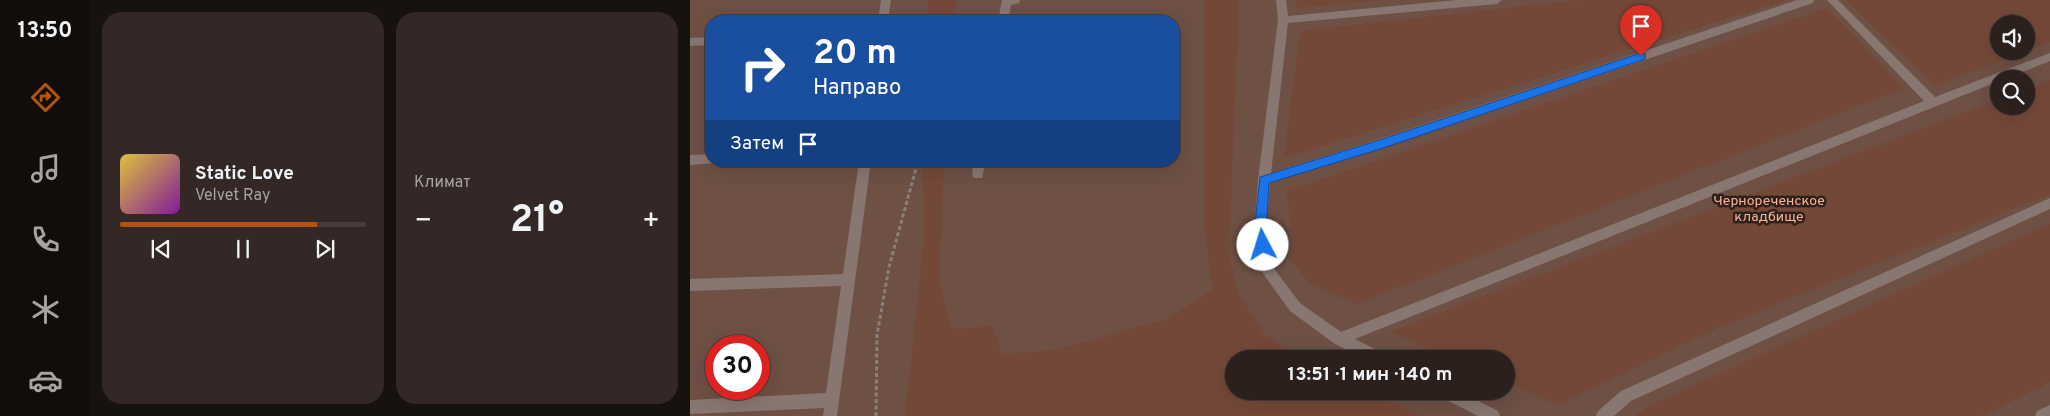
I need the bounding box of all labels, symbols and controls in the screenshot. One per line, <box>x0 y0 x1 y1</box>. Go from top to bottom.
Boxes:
pin <box>1620 5 1662 56</box>
icon: arrive <box>1627 12 1655 40</box>
map controls <box>1990 15 2035 115</box>
button: sound <box>1990 15 2035 60</box>
text: 13:50 <box>17 18 73 45</box>
text: 20 m <box>813 32 897 76</box>
icon: right <box>730 35 795 100</box>
button: search <box>1990 70 2035 115</box>
text: Направо <box>813 75 901 102</box>
icon: directions <box>28 80 63 115</box>
icon: arrive <box>794 130 822 158</box>
text: Затем <box>730 132 784 156</box>
icon: music <box>28 151 63 186</box>
text: Static Love <box>195 162 294 186</box>
text: Климат <box>414 173 471 193</box>
text: Velvet Ray <box>195 186 270 206</box>
park label: Чернореченское кладбище <box>1713 193 1825 226</box>
text: 21° <box>510 197 564 246</box>
text: − <box>414 204 432 240</box>
text: + <box>642 204 660 240</box>
position arrow <box>1236 218 1288 270</box>
icon: phone <box>28 222 63 257</box>
icon: previous <box>147 235 175 263</box>
icon: pause <box>229 235 257 263</box>
icon: next <box>311 235 339 263</box>
icon: climate <box>28 292 63 327</box>
speed limit sign: 30 <box>705 335 770 400</box>
icon: car <box>28 363 63 398</box>
text: 13:51 · 1 мин · 140 m <box>1288 363 1452 387</box>

